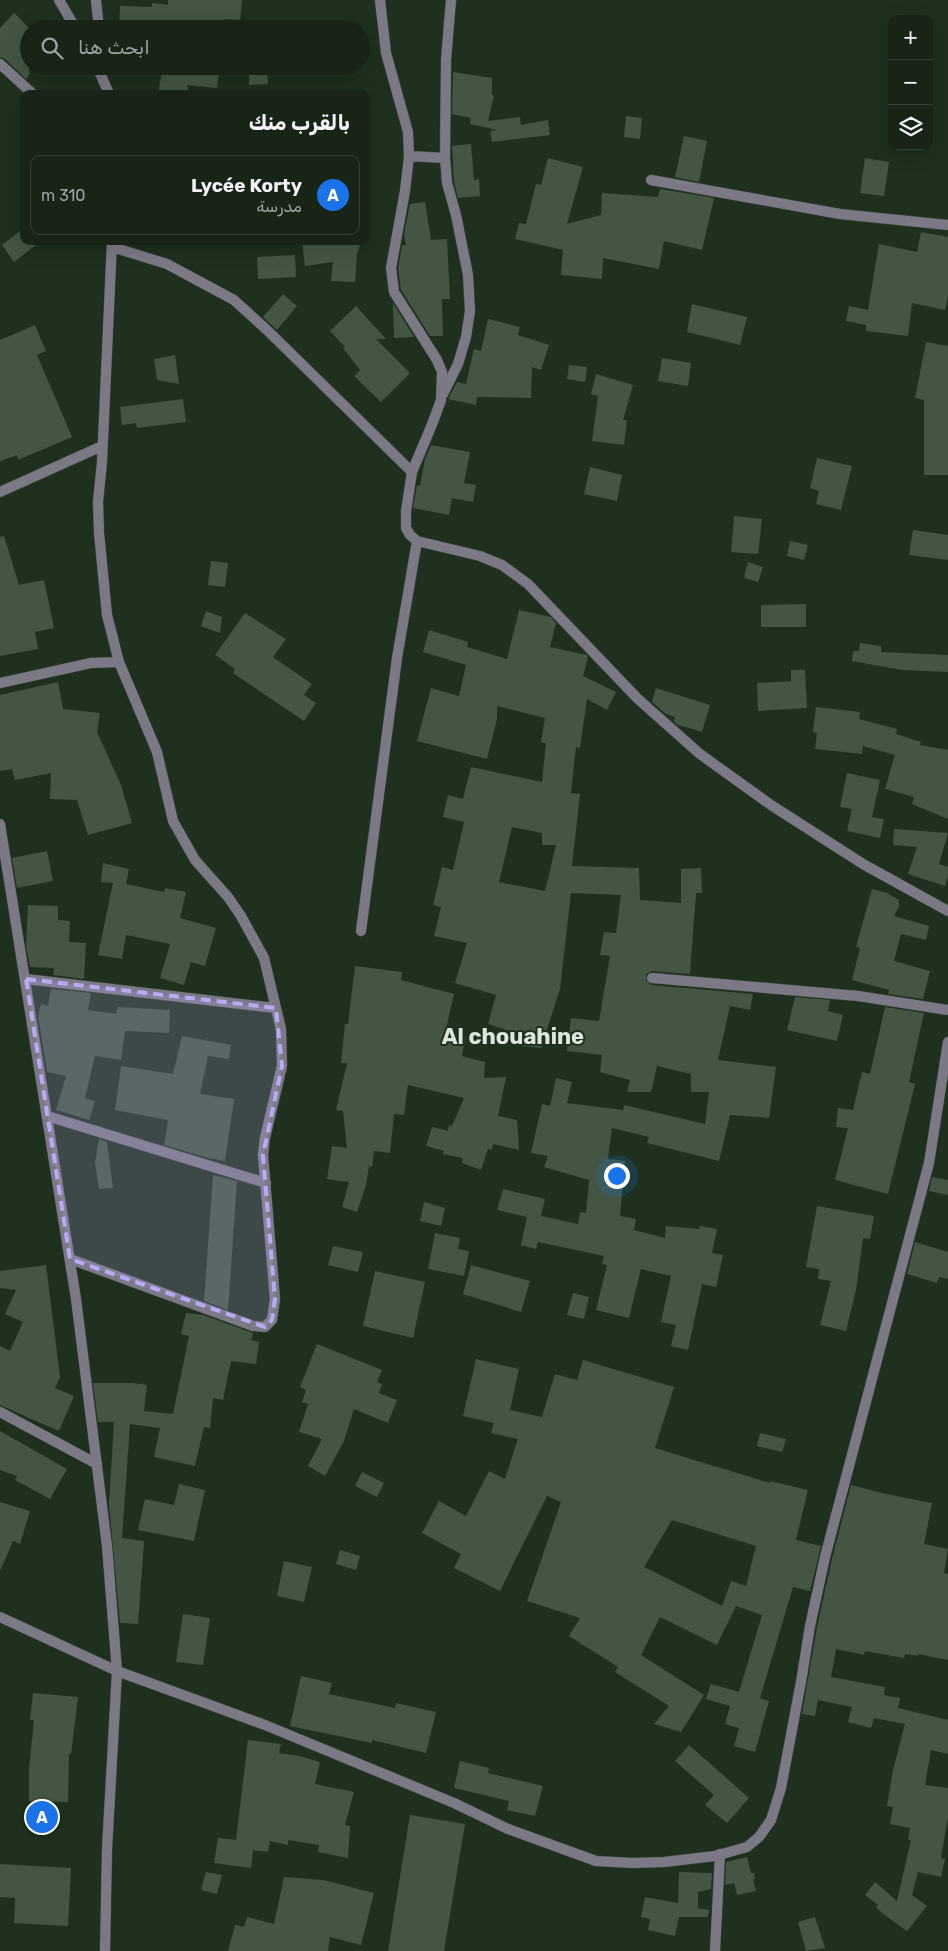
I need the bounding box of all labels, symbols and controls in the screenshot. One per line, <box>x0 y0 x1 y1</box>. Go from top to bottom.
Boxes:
map controls <box>888 15 933 150</box>
button: + <box>888 15 933 60</box>
search box <box>20 20 370 75</box>
icon: search <box>38 34 66 62</box>
text: ابحث هنا <box>78 36 150 59</box>
button: − <box>888 60 933 105</box>
button: layers <box>888 105 933 150</box>
text: بالقرب منك <box>249 110 350 135</box>
text: Lycée Korty <box>191 174 302 197</box>
text: 310 m <box>41 186 86 205</box>
text: A <box>327 186 339 205</box>
text: مدرسة <box>257 197 302 216</box>
district label: Al chouahine <box>442 1023 584 1050</box>
your location <box>604 1163 630 1189</box>
pin: A <box>26 1798 58 1836</box>

